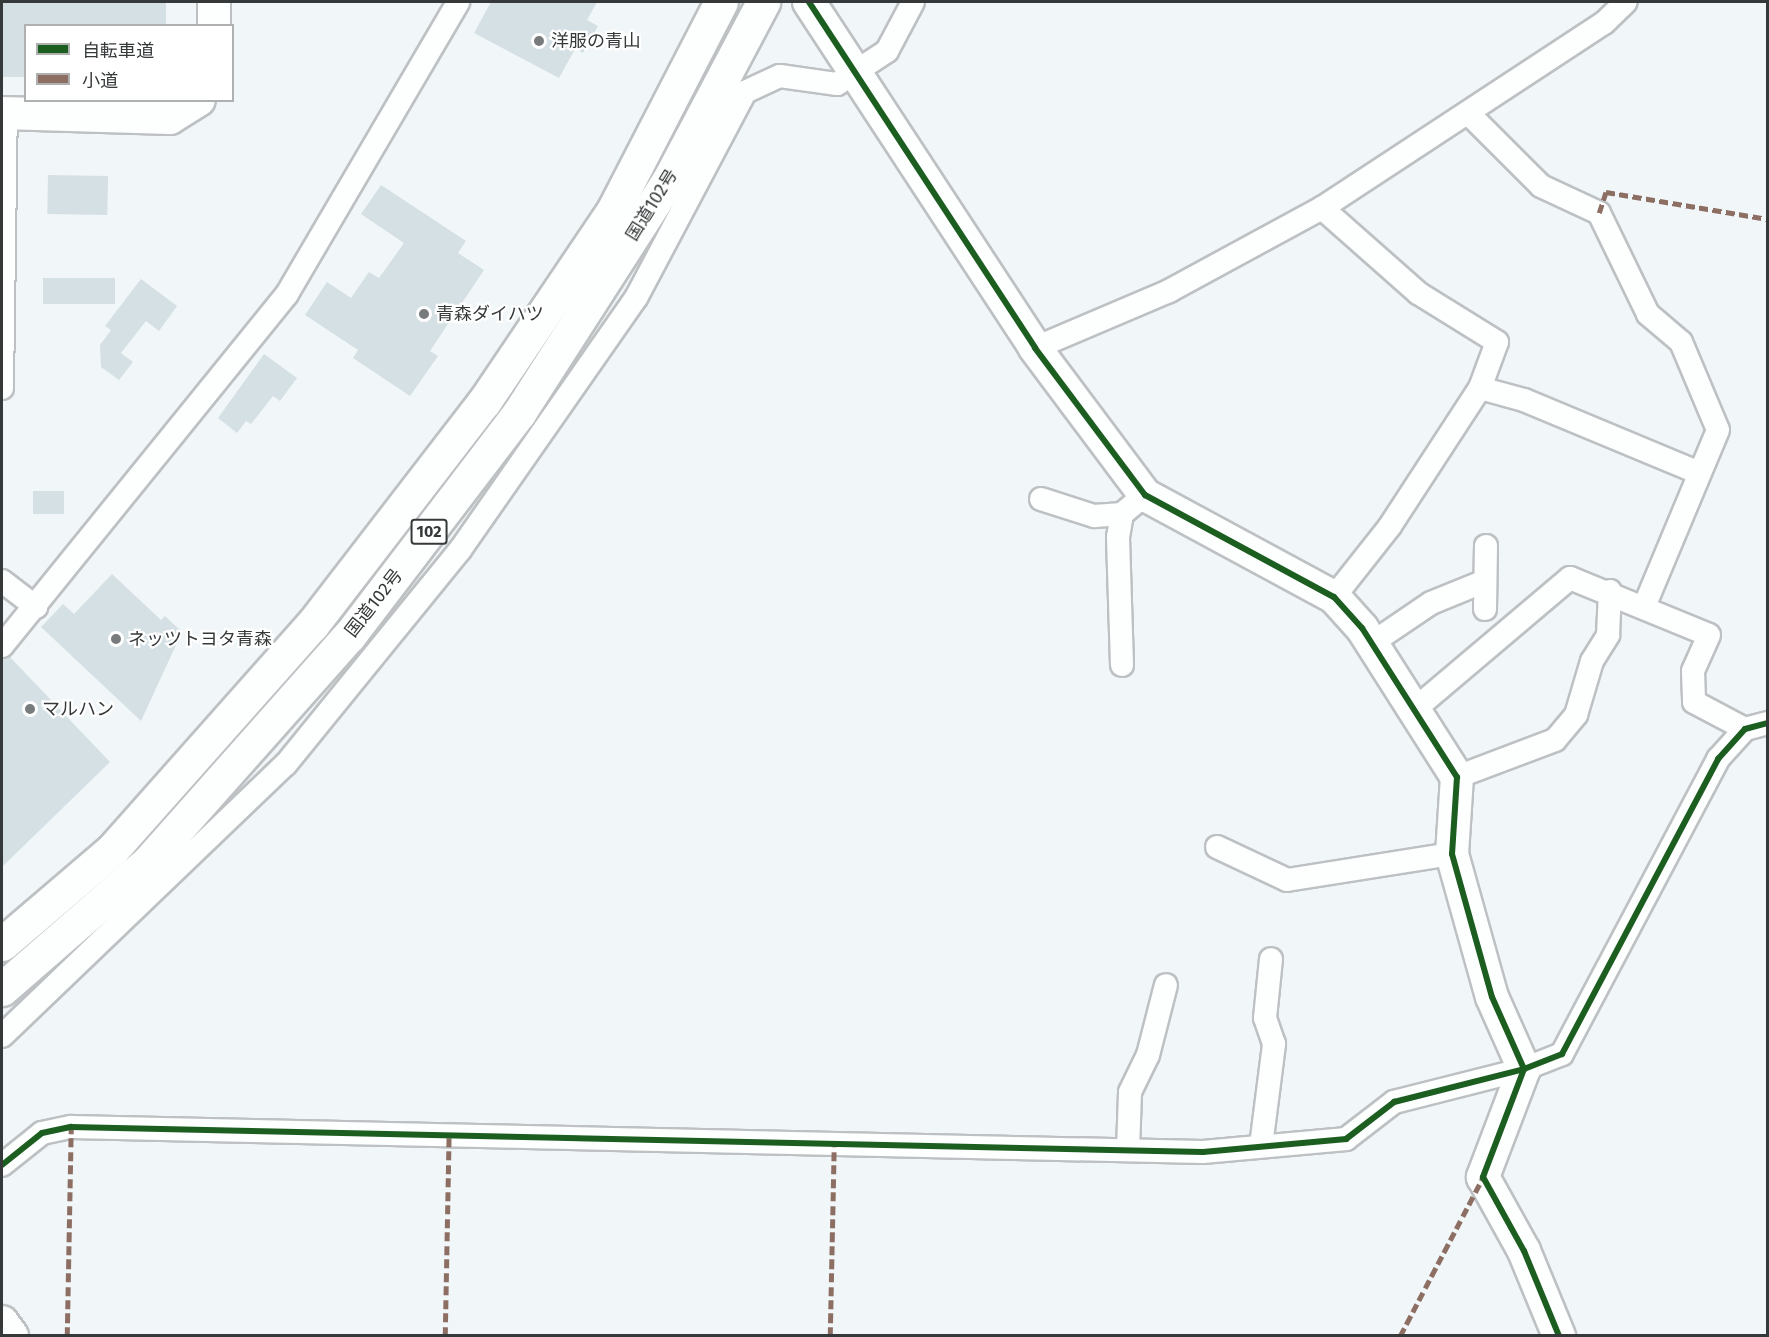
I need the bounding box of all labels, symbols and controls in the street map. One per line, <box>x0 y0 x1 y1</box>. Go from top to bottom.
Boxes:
legend <box>24 24 234 102</box>
place label: 洋服の青山 <box>551 30 641 52</box>
marker: 洋服の青山 <box>532 34 546 48</box>
text: 自転車道 <box>82 40 154 62</box>
text: 小道 <box>82 70 118 92</box>
street label: 国道102号 <box>622 165 682 245</box>
place label: 青森ダイハツ <box>436 303 544 325</box>
marker: 青森ダイハツ <box>417 307 431 321</box>
road number: 102 <box>410 519 448 545</box>
street label: 国道102号 <box>341 565 407 641</box>
place label: ネッツトヨタ青森 <box>128 628 272 650</box>
marker: ネッツトヨタ青森 <box>109 632 123 646</box>
place label: マルハン <box>42 698 114 720</box>
marker: マルハン <box>23 702 37 716</box>

